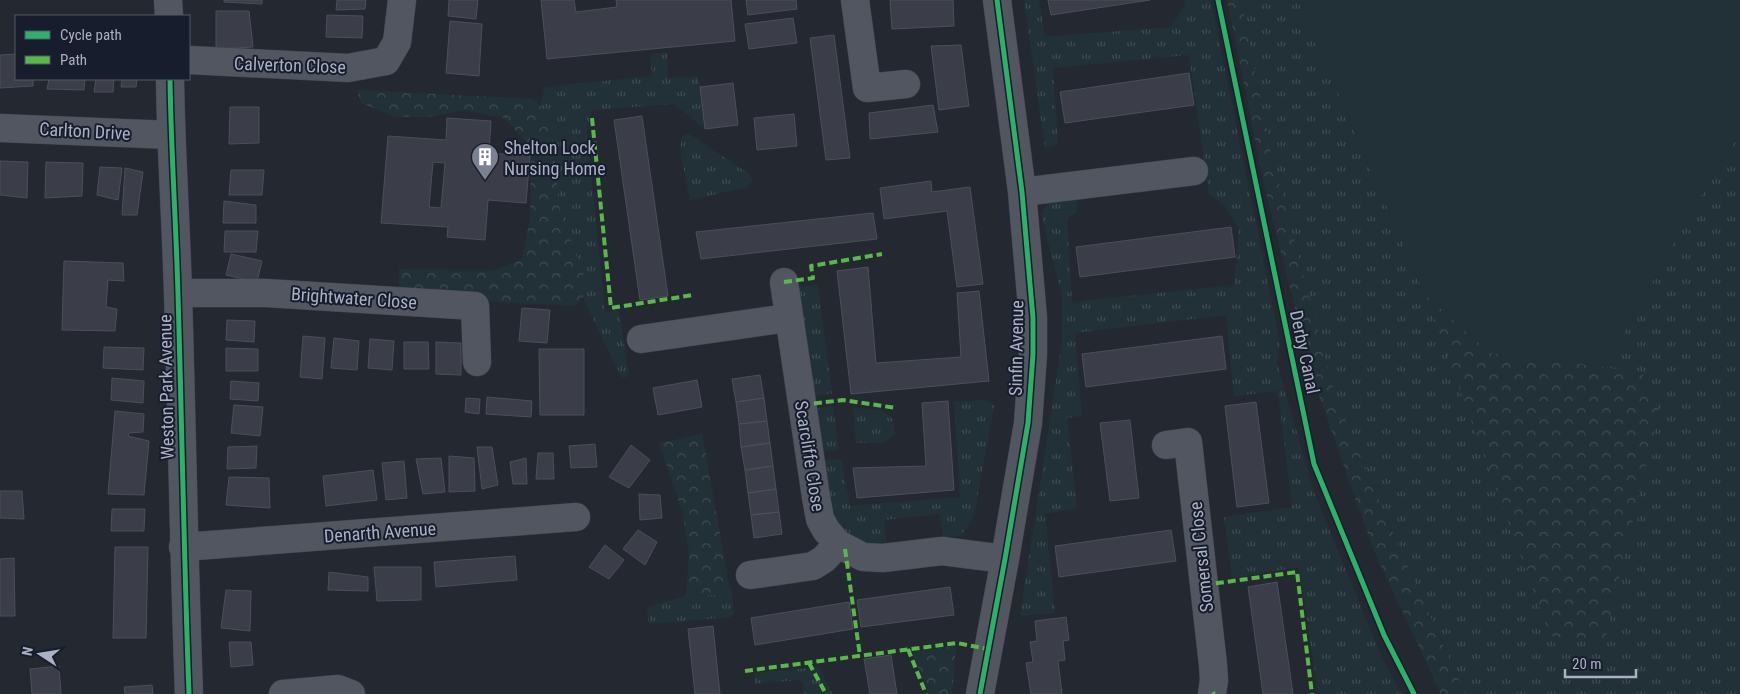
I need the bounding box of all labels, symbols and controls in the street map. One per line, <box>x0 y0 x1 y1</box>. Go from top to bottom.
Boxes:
legend <box>15 15 190 80</box>
text: Cycle path <box>60 26 122 44</box>
text: Path <box>60 51 87 69</box>
street label: Calverton Close <box>234 53 346 77</box>
street label: Carlton Drive <box>39 118 131 144</box>
place label: Shelton Lock Nursing Home <box>504 137 606 179</box>
building icon: Shelton Lock Nursing Home <box>470 142 500 181</box>
street label: Brightwater Close <box>290 283 418 313</box>
street label: Sinfin Avenue <box>1005 300 1027 396</box>
street label: Derby Canal <box>1286 308 1324 396</box>
street label: Weston Park Avenue <box>154 314 178 460</box>
street label: Scarcliffe Close <box>791 399 829 513</box>
street label: Somersal Close <box>1185 501 1217 613</box>
street label: Denarth Avenue <box>323 518 437 546</box>
north arrow <box>15 629 65 679</box>
text: N <box>19 645 36 657</box>
scale bar <box>1565 646 1636 678</box>
text: 20 m <box>1572 655 1602 673</box>

